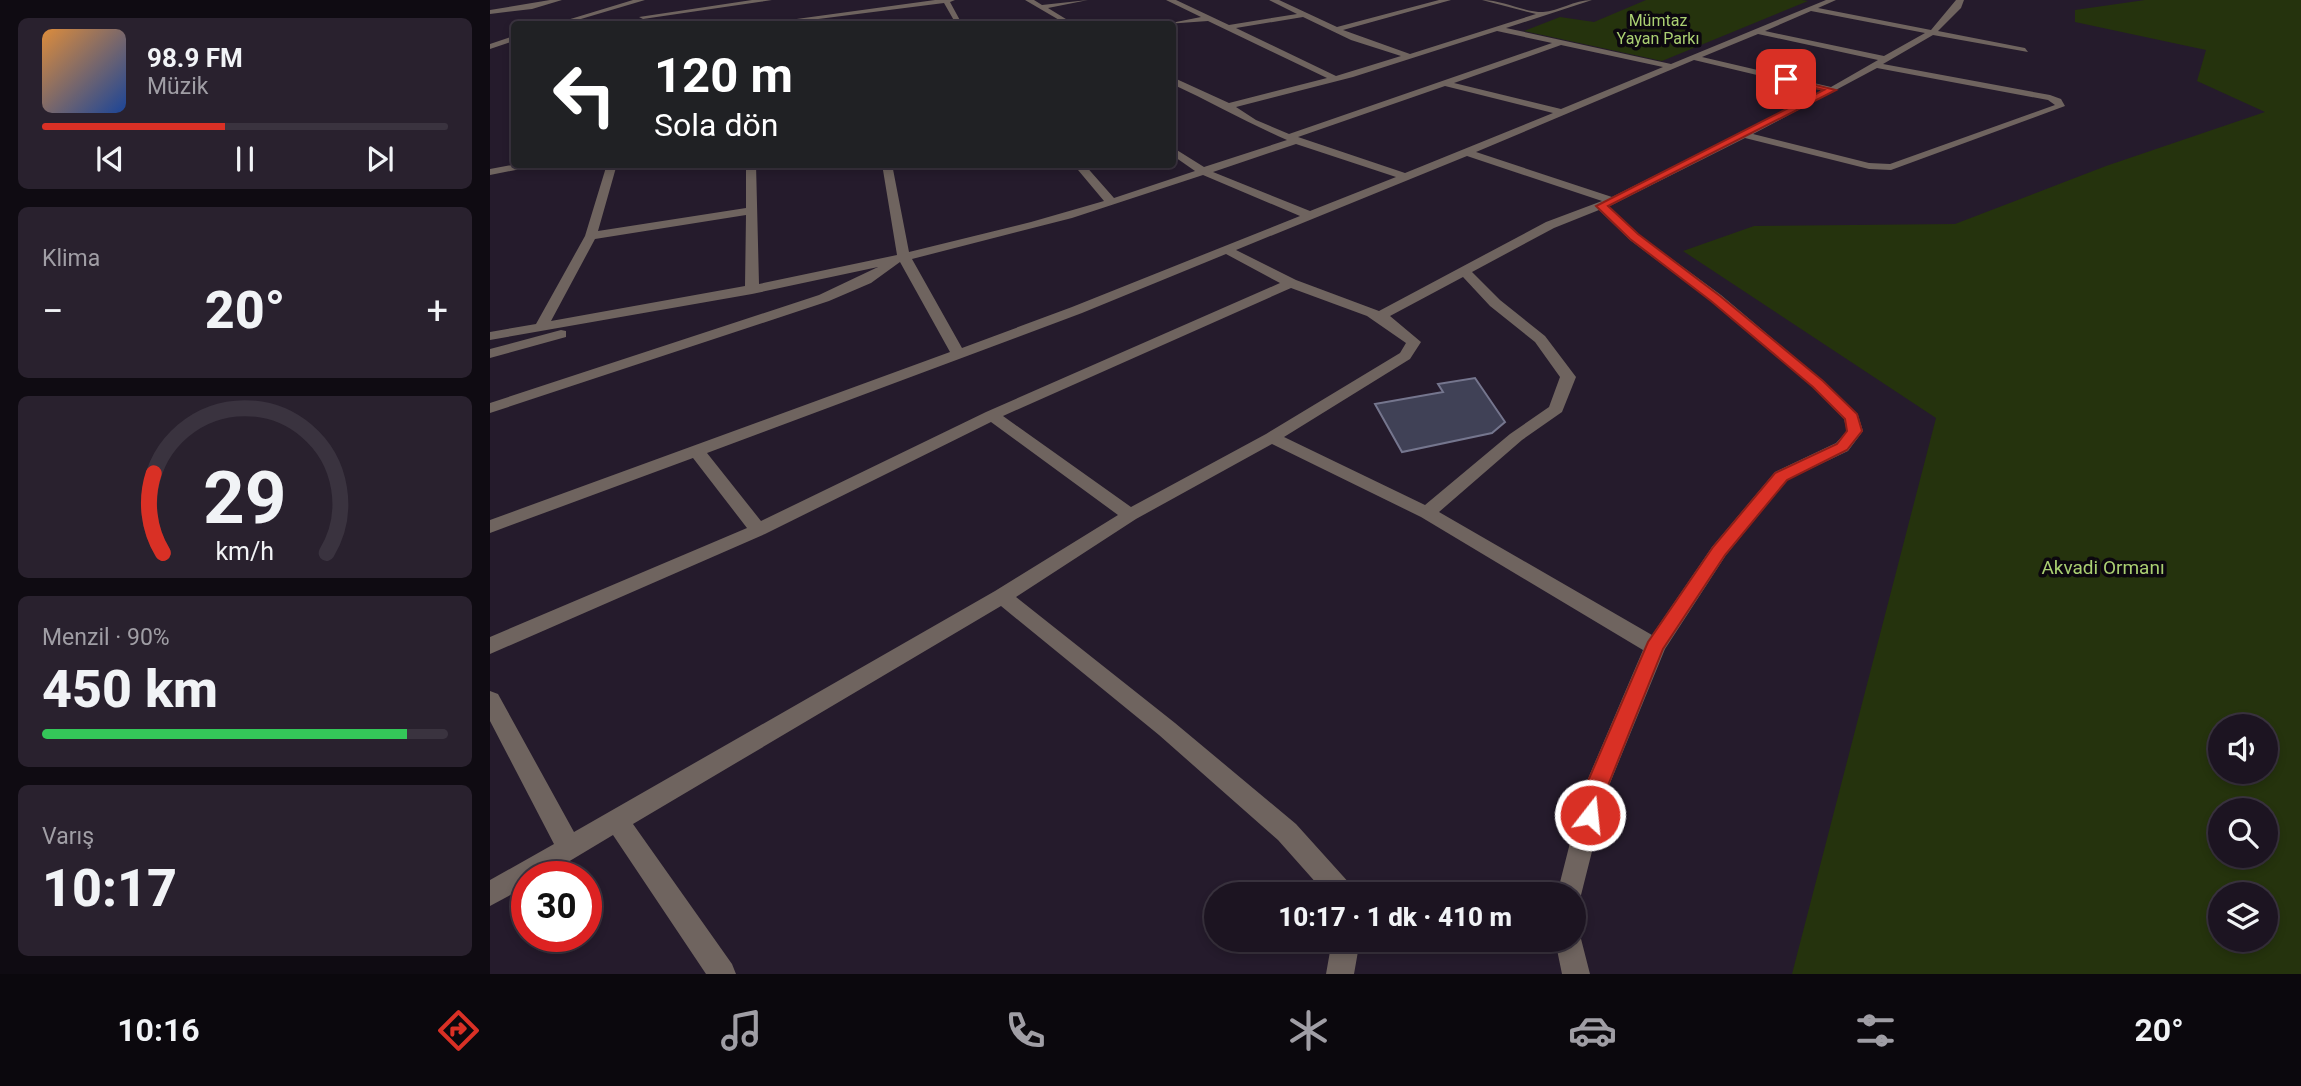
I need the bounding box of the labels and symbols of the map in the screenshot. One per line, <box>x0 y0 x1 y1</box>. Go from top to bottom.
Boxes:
park label: Mümtaz Yayan Parkı <box>1617 11 1699 48</box>
pin <box>1756 49 1816 109</box>
park label: Akvadi Ormanı <box>2041 556 2165 579</box>
position arrow <box>1553 778 1627 852</box>
speed limit sign: 30 <box>511 861 602 952</box>

